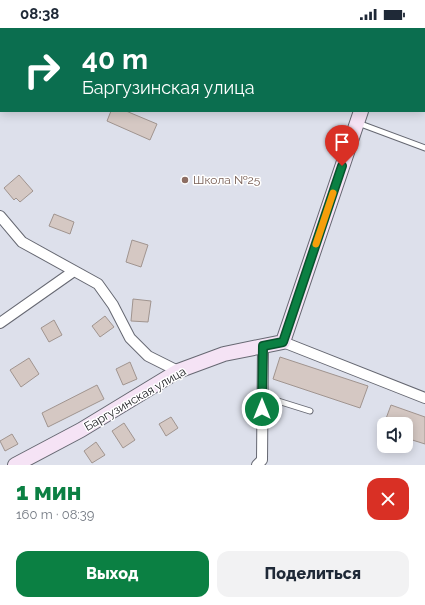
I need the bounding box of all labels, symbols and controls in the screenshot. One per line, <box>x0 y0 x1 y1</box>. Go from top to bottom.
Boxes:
text: 08:38 <box>20 5 59 23</box>
text: 40 m <box>82 43 148 76</box>
icon: right <box>16 44 68 96</box>
text: Баргузинская улица <box>82 77 255 98</box>
pin <box>325 125 359 166</box>
icon: arrive <box>331 131 353 153</box>
place label: Школа №25 <box>193 173 261 187</box>
marker: Школа №25 <box>180 175 190 185</box>
street label: Баргузинская улица <box>82 364 188 434</box>
position arrow <box>241 388 283 430</box>
map controls <box>377 417 413 453</box>
button: sound <box>377 417 413 453</box>
text: 1 мин <box>16 477 81 506</box>
button: close <box>367 478 409 520</box>
text: 160 m · 08:39 <box>16 507 94 522</box>
button: Выход <box>16 551 209 597</box>
button: Поделиться <box>217 551 409 597</box>

